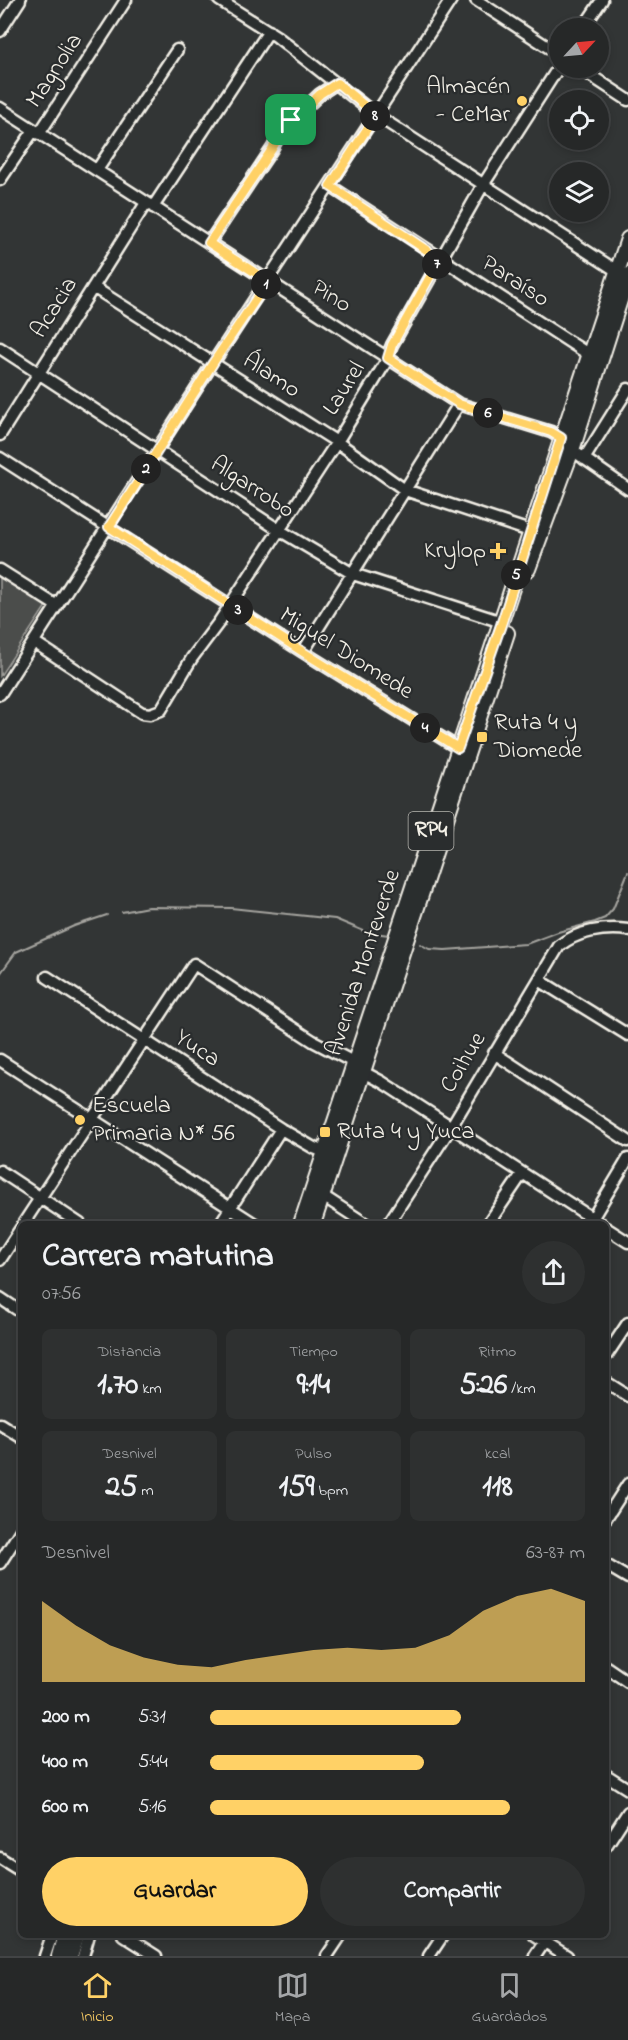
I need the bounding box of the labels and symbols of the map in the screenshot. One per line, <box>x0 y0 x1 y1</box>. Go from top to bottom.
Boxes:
north arrow <box>549 18 609 78</box>
street label: Magnolia <box>18 27 92 115</box>
place label: Almacén - CeMar <box>426 70 511 133</box>
pin <box>265 94 316 145</box>
marker: Almacén - CeMar <box>515 94 529 108</box>
pin: 8 <box>360 101 390 131</box>
street label: Paraíso <box>474 247 556 317</box>
pin: 7 <box>422 249 452 279</box>
pin: 1 <box>251 269 281 299</box>
street label: Acacia <box>23 271 87 345</box>
street label: Pino <box>304 271 358 323</box>
street label: Álamo <box>235 344 307 408</box>
street label: Laurel <box>315 355 375 423</box>
pin: 6 <box>473 398 503 428</box>
street label: Algarrobo <box>203 448 301 528</box>
pin: 2 <box>131 454 161 484</box>
place label: Krylop <box>424 534 486 570</box>
marker: Krylop <box>491 544 505 558</box>
pin: 5 <box>501 560 531 590</box>
pin: 3 <box>223 595 253 625</box>
street label: Miguel Diomede <box>272 599 420 709</box>
place label: Ruta 4 y Diomede <box>493 706 582 769</box>
pin: 4 <box>410 713 440 743</box>
marker: Ruta 4 y Diomede <box>475 730 489 744</box>
road number: RP4 <box>408 812 454 850</box>
street label: Avenida Monteverde <box>317 865 411 1061</box>
street label: Yuca <box>167 1021 227 1077</box>
street label: Coihue <box>432 1026 496 1100</box>
place label: Escuela Primaria N* 56 <box>92 1089 235 1152</box>
marker: Escuela Primaria N* 56 <box>73 1113 87 1127</box>
place label: Ruta 4 y Yuca <box>337 1115 474 1151</box>
marker: Ruta 4 y Yuca <box>318 1125 332 1139</box>

